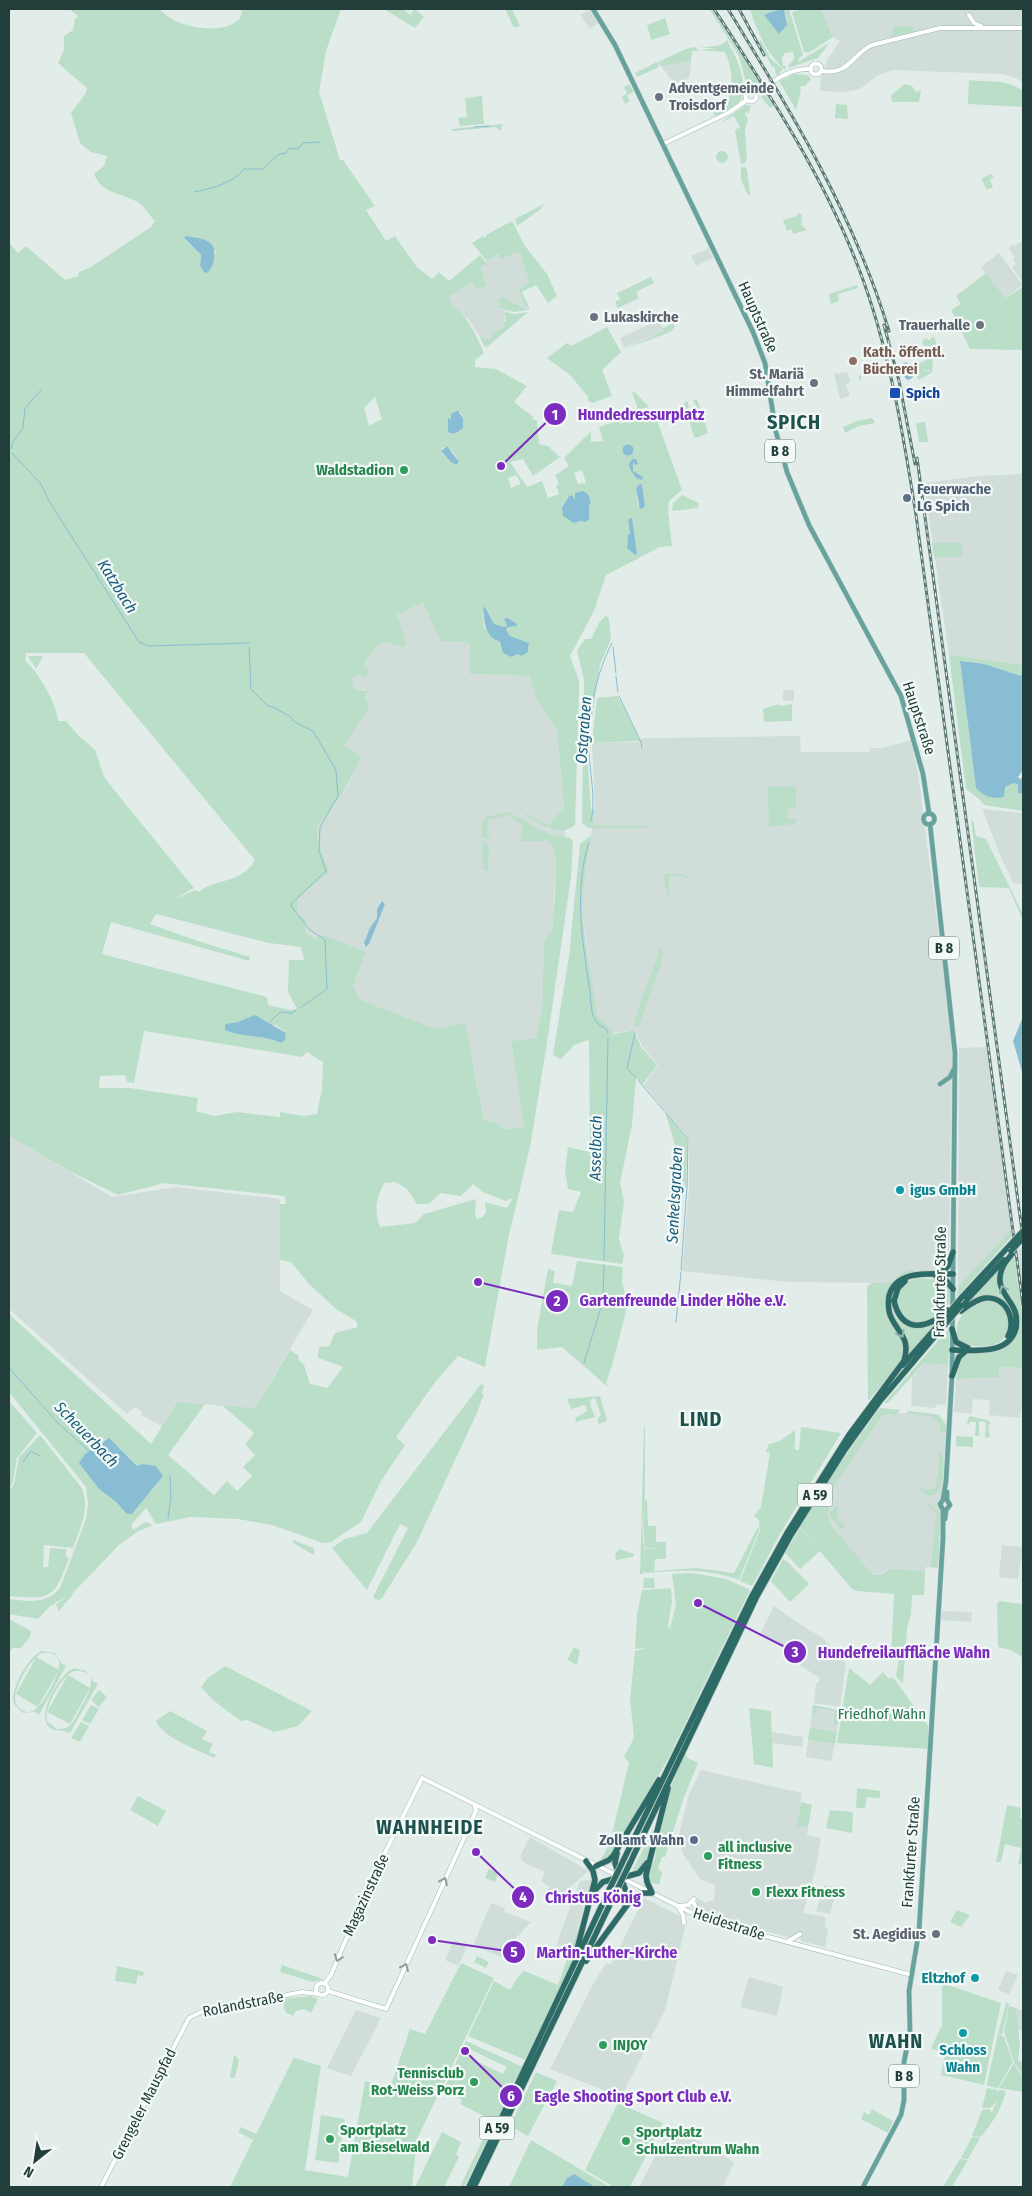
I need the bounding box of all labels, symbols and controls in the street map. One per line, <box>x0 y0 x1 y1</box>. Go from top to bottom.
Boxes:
place label: Adventgemeinde Troisdorf <box>668 79 774 114</box>
marker: Adventgemeinde Troisdorf <box>653 91 665 103</box>
street label: Hauptstraße <box>734 279 782 355</box>
place label: Lukaskirche <box>604 308 679 326</box>
marker: Lukaskirche <box>588 311 600 323</box>
place label: Trauerhalle <box>899 316 970 334</box>
marker: Trauerhalle <box>974 319 986 331</box>
place label: Kath. öffentl. Bücherei <box>863 343 945 378</box>
marker: Kath. öffentl. Bücherei <box>847 355 859 367</box>
place label: St. Mariä Himmelfahrt <box>726 365 805 400</box>
marker: St. Mariä Himmelfahrt <box>808 377 820 389</box>
place label: Spich <box>906 384 940 402</box>
marker: Spich <box>888 386 902 400</box>
callout: Hundedressurplatz <box>542 399 714 430</box>
text: Hundedressurplatz <box>578 405 705 424</box>
text: 1 <box>552 406 558 424</box>
district label: SPICH <box>767 410 821 434</box>
road number: B 8 <box>765 440 795 462</box>
place label: Waldstadion <box>316 461 394 479</box>
marker: Waldstadion <box>398 464 410 476</box>
place label: Feuerwache LG Spich <box>917 480 991 515</box>
marker: Feuerwache LG Spich <box>901 492 913 504</box>
water label: Katzbach <box>94 556 142 617</box>
street label: Hauptstraße <box>899 679 939 757</box>
water label: Ostgraben <box>572 696 595 765</box>
road number: B 8 <box>929 936 959 960</box>
water label: Asselbach <box>585 1115 606 1182</box>
water label: Senkelsgraben <box>662 1146 687 1245</box>
place label: igus GmbH <box>910 1181 976 1199</box>
marker: igus GmbH <box>894 1184 906 1196</box>
street label: Frankfurter Straße <box>930 1226 950 1338</box>
callout: Gartenfreunde Linder Höhe e.V. <box>544 1285 796 1316</box>
one-way arrow <box>999 1285 1010 1294</box>
text: Gartenfreunde Linder Höhe e.V. <box>580 1291 787 1310</box>
text: 2 <box>553 1292 561 1310</box>
one-way arrow <box>895 1328 905 1337</box>
water label: Scheuerbach <box>50 1397 123 1471</box>
district label: LIND <box>680 1407 722 1431</box>
road number: A 59 <box>798 1484 832 1506</box>
callout: Hundefreilauffläche Wahn <box>783 1636 1000 1667</box>
text: 3 <box>790 1643 799 1661</box>
text: Hundefreilauffläche Wahn <box>818 1643 990 1662</box>
park label: Friedhof Wahn <box>838 1705 926 1723</box>
street label: Frankfurter Straße <box>898 1796 924 1908</box>
district label: WAHNHEIDE <box>376 1815 484 1839</box>
place label: Zollamt Wahn <box>599 1831 684 1849</box>
marker: Zollamt Wahn <box>688 1834 700 1846</box>
place label: all inclusive Fitness <box>718 1838 792 1873</box>
marker: all inclusive Fitness <box>702 1850 714 1862</box>
street label: Magazinstraße <box>339 1851 393 1939</box>
one-way arrow <box>438 1877 448 1886</box>
callout: Christus König <box>510 1882 651 1913</box>
place label: Flexx Fitness <box>766 1883 845 1901</box>
marker: Flexx Fitness <box>750 1886 762 1898</box>
text: 4 <box>519 1888 527 1906</box>
text: Christus König <box>545 1888 641 1907</box>
street label: Heidestraße <box>691 1904 767 1944</box>
place label: St. Aegidius <box>853 1925 926 1943</box>
marker: St. Aegidius <box>930 1928 942 1940</box>
callout: Martin-Luther-Kirche <box>501 1936 687 1967</box>
text: 5 <box>510 1943 518 1961</box>
text: Martin-Luther-Kirche <box>537 1943 677 1962</box>
one-way arrow <box>334 1953 344 1962</box>
one-way arrow <box>399 1963 410 1972</box>
place label: Eltzhof <box>922 1969 966 1987</box>
marker: Eltzhof <box>969 1972 981 1984</box>
street label: Rolandstraße <box>201 1987 285 2021</box>
marker: Schloss Wahn <box>957 2027 969 2039</box>
district label: WAHN <box>869 2029 923 2053</box>
place label: INJOY <box>613 2036 648 2054</box>
marker: INJOY <box>597 2039 609 2051</box>
place label: Schloss Wahn <box>939 2041 987 2076</box>
street label: Grengeler Mauspfad <box>108 2045 180 2163</box>
place label: Tennisclub Rot-Weiss Porz <box>371 2064 465 2099</box>
road number: B 8 <box>889 2064 919 2088</box>
marker: Tennisclub Rot-Weiss Porz <box>468 2076 480 2088</box>
callout: Eagle Shooting Sport Club e.V. <box>499 2080 741 2111</box>
text: 6 <box>507 2087 515 2105</box>
text: Eagle Shooting Sport Club e.V. <box>534 2087 732 2106</box>
road number: A 59 <box>480 2116 514 2140</box>
place label: Sportplatz am Bieselwald <box>340 2121 430 2156</box>
place label: Sportplatz Schulzentrum Wahn <box>636 2123 759 2158</box>
marker: Sportplatz am Bieselwald <box>324 2133 336 2145</box>
marker: Sportplatz Schulzentrum Wahn <box>620 2135 632 2147</box>
north arrow <box>10 2136 60 2186</box>
text: N <box>21 2162 37 2181</box>

